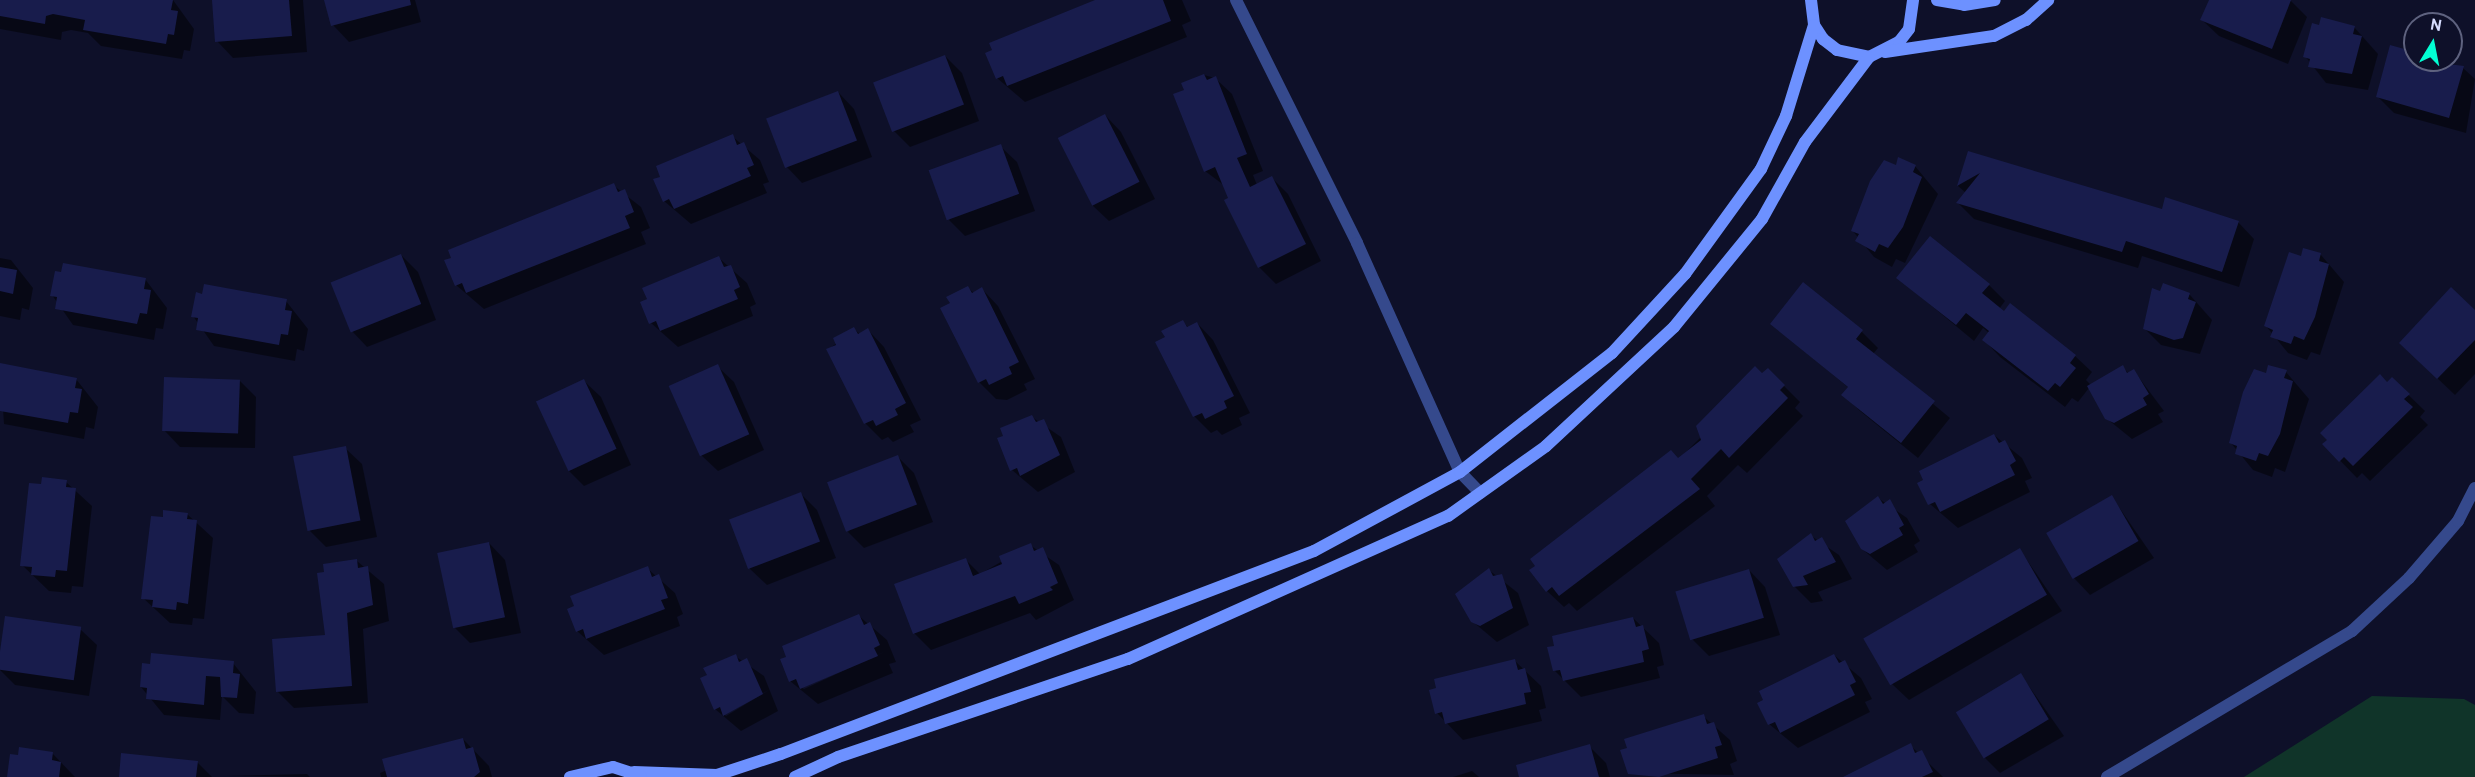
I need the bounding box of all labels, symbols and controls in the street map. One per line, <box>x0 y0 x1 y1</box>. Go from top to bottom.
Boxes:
north arrow <box>2403 12 2463 72</box>
text: N <box>2428 15 2443 37</box>

